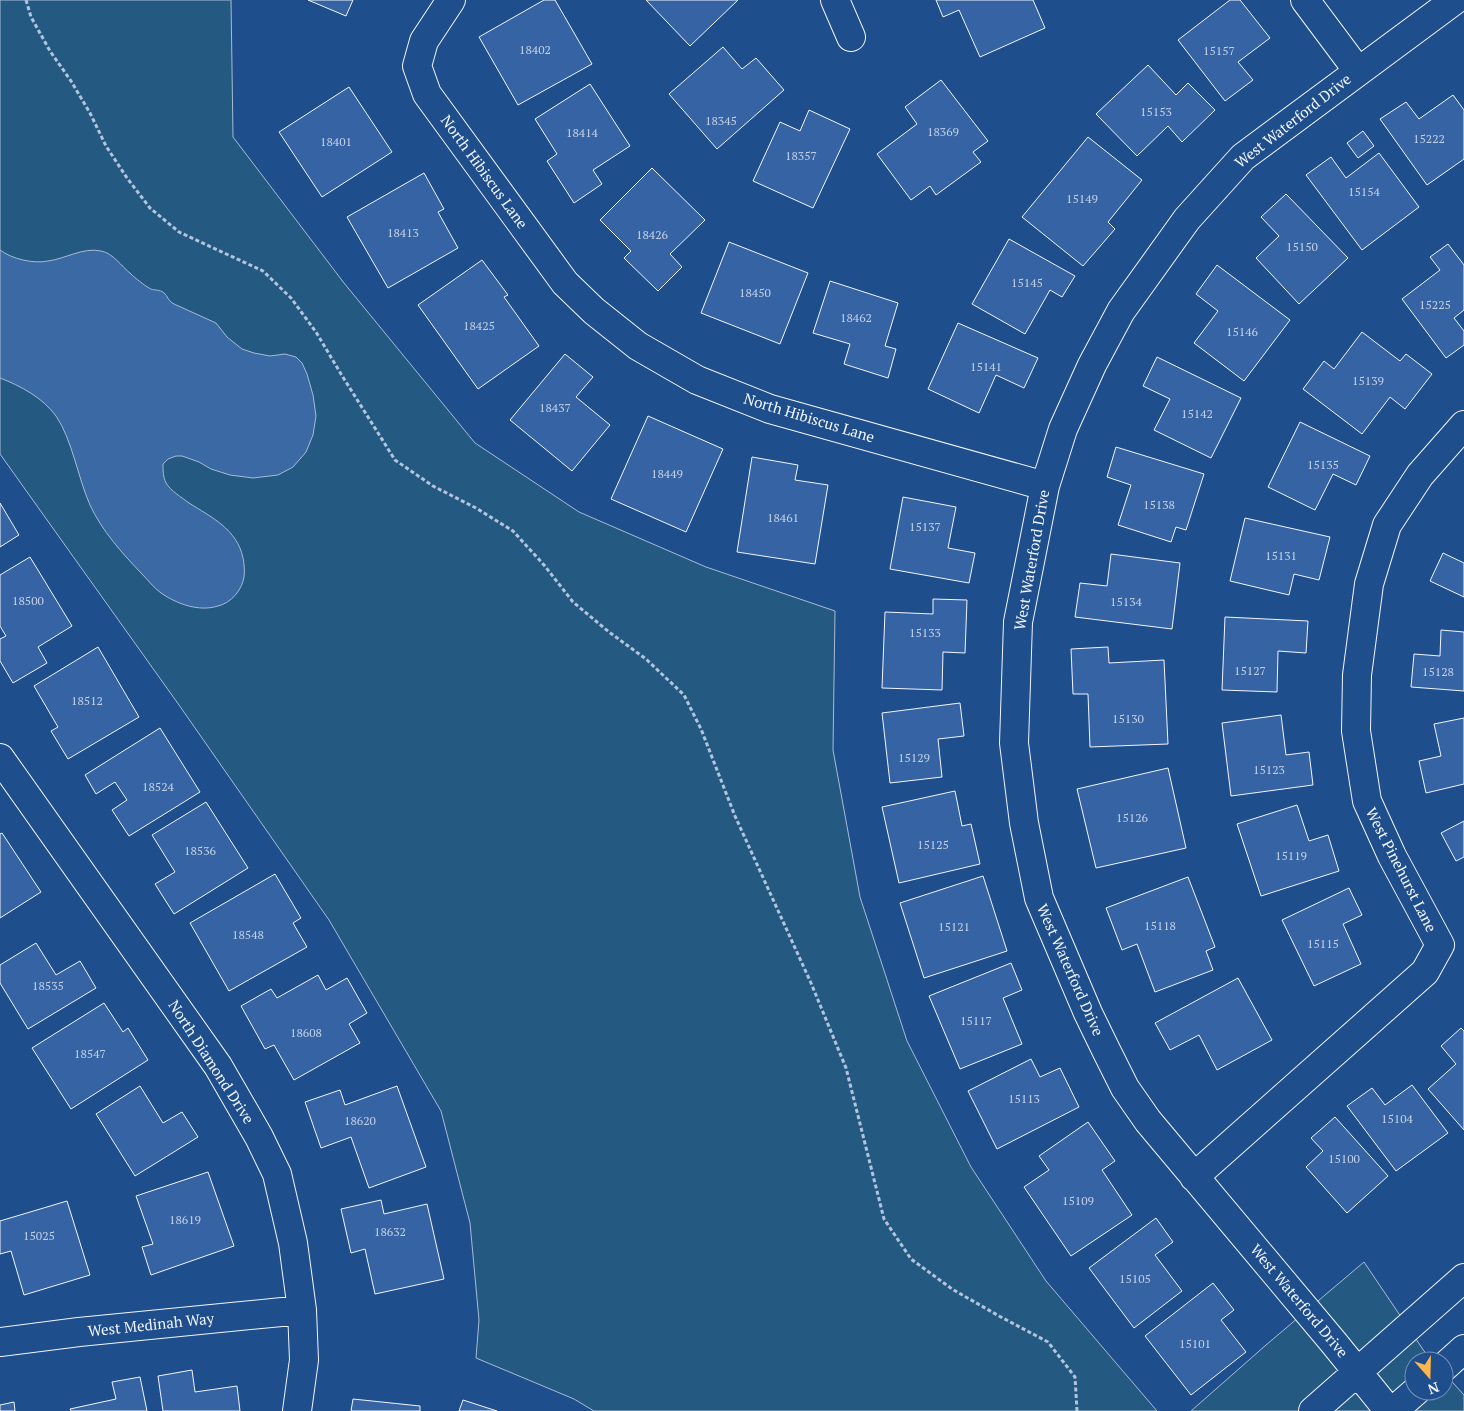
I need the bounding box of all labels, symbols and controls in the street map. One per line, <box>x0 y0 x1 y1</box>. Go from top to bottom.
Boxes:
house number: 18402 <box>519 42 551 57</box>
house number: 15157 <box>1203 43 1235 58</box>
street label: West Waterford Drive <box>1230 68 1355 172</box>
house number: 15153 <box>1140 104 1172 119</box>
street label: North Hibiscus Lane <box>437 111 533 232</box>
house number: 18345 <box>705 113 737 128</box>
house number: 18369 <box>927 124 959 139</box>
house number: 18414 <box>566 125 599 140</box>
house number: 15222 <box>1413 131 1445 146</box>
house number: 18401 <box>320 134 352 149</box>
house number: 18357 <box>785 148 817 163</box>
house number: 15154 <box>1348 184 1381 199</box>
house number: 15149 <box>1066 191 1098 206</box>
house number: 18413 <box>387 225 419 240</box>
house number: 18426 <box>636 227 669 242</box>
house number: 15150 <box>1286 239 1318 254</box>
house number: 15145 <box>1011 275 1043 290</box>
house number: 18450 <box>739 285 771 300</box>
house number: 15225 <box>1419 297 1451 312</box>
house number: 18462 <box>840 310 872 325</box>
house number: 18425 <box>463 318 495 333</box>
house number: 15146 <box>1226 324 1259 339</box>
house number: 15141 <box>970 359 1002 374</box>
house number: 15139 <box>1352 373 1384 388</box>
street label: North Hibiscus Lane <box>741 388 877 446</box>
house number: 18437 <box>539 400 571 415</box>
house number: 15142 <box>1181 406 1213 421</box>
house number: 15135 <box>1307 457 1339 472</box>
house number: 18449 <box>651 466 683 481</box>
street label: West Waterford Drive <box>1009 488 1053 632</box>
house number: 15138 <box>1143 497 1175 512</box>
house number: 18461 <box>767 510 799 525</box>
house number: 15137 <box>909 519 941 534</box>
house number: 15131 <box>1265 548 1297 563</box>
house number: 18500 <box>12 593 44 608</box>
house number: 15134 <box>1110 594 1143 609</box>
house number: 15133 <box>909 625 941 640</box>
house number: 15127 <box>1234 663 1266 678</box>
house number: 15128 <box>1422 664 1454 679</box>
house number: 18512 <box>71 693 103 708</box>
house number: 15130 <box>1112 711 1144 726</box>
house number: 15129 <box>898 750 930 765</box>
house number: 15123 <box>1253 762 1285 777</box>
house number: 18524 <box>142 779 175 794</box>
street label: West Pinehurst Lane <box>1362 804 1442 935</box>
house number: 15126 <box>1116 810 1149 825</box>
house number: 15125 <box>917 837 949 852</box>
house number: 18536 <box>184 843 217 858</box>
house number: 15119 <box>1275 848 1307 863</box>
street label: West Waterford Drive <box>1033 900 1109 1039</box>
house number: 15118 <box>1144 918 1176 933</box>
house number: 15121 <box>938 919 970 934</box>
house number: 18548 <box>232 927 264 942</box>
house number: 15115 <box>1307 936 1339 951</box>
house number: 18535 <box>32 978 64 993</box>
street label: North Diamond Drive <box>164 996 259 1127</box>
house number: 15117 <box>960 1013 992 1028</box>
house number: 18608 <box>290 1025 322 1040</box>
house number: 18547 <box>74 1046 106 1061</box>
house number: 15113 <box>1008 1091 1040 1106</box>
house number: 15104 <box>1381 1111 1414 1126</box>
house number: 18620 <box>344 1113 376 1128</box>
house number: 15100 <box>1328 1151 1360 1166</box>
house number: 15109 <box>1062 1193 1094 1208</box>
house number: 18619 <box>169 1212 201 1227</box>
house number: 18632 <box>374 1224 406 1239</box>
house number: 15025 <box>23 1228 55 1243</box>
street label: West Waterford Drive <box>1246 1239 1353 1361</box>
house number: 15105 <box>1119 1271 1151 1286</box>
street label: West Medinah Way <box>87 1307 215 1341</box>
house number: 15101 <box>1179 1336 1211 1351</box>
north arrow <box>1404 1351 1454 1401</box>
text: N <box>1425 1378 1442 1400</box>

